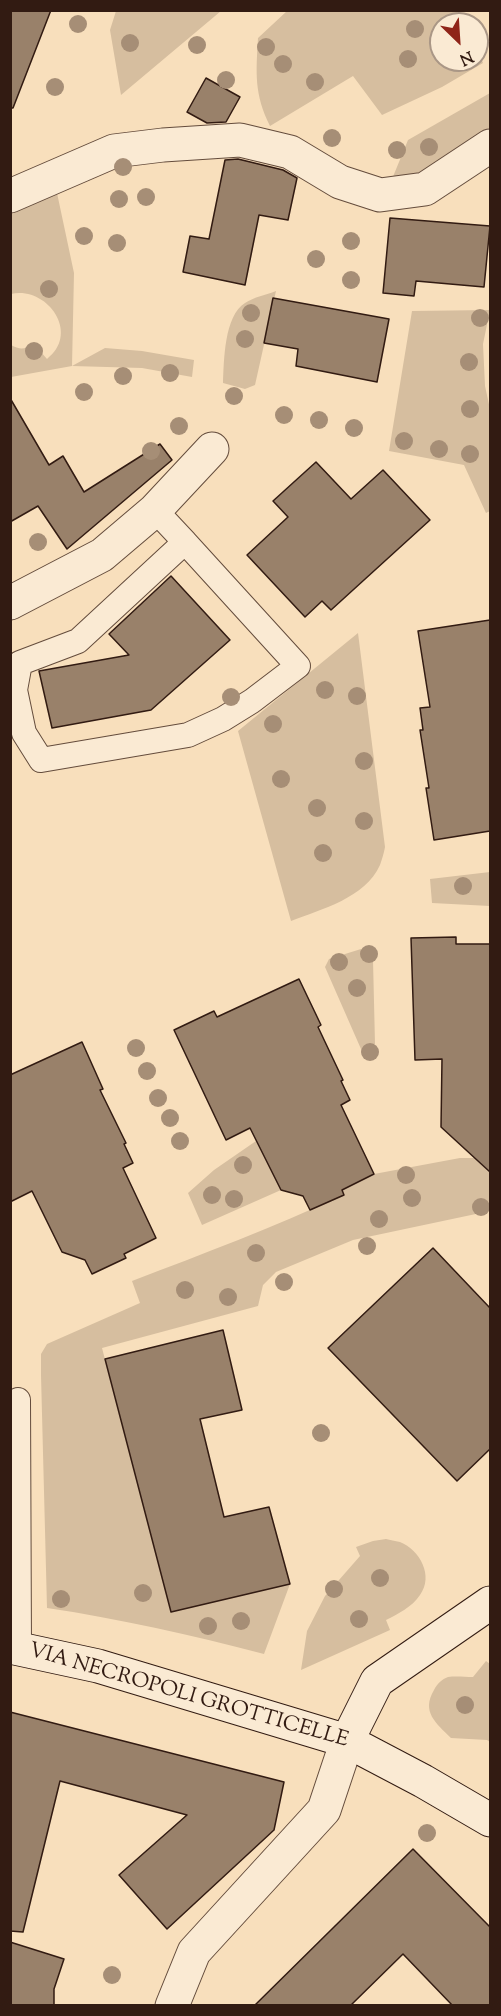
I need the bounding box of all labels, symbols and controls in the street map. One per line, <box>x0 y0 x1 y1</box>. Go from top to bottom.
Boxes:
north arrow <box>429 12 489 72</box>
text: N <box>455 44 477 70</box>
street label: VIA NECROPOLI GROTTICELLE <box>25 1639 351 1755</box>

